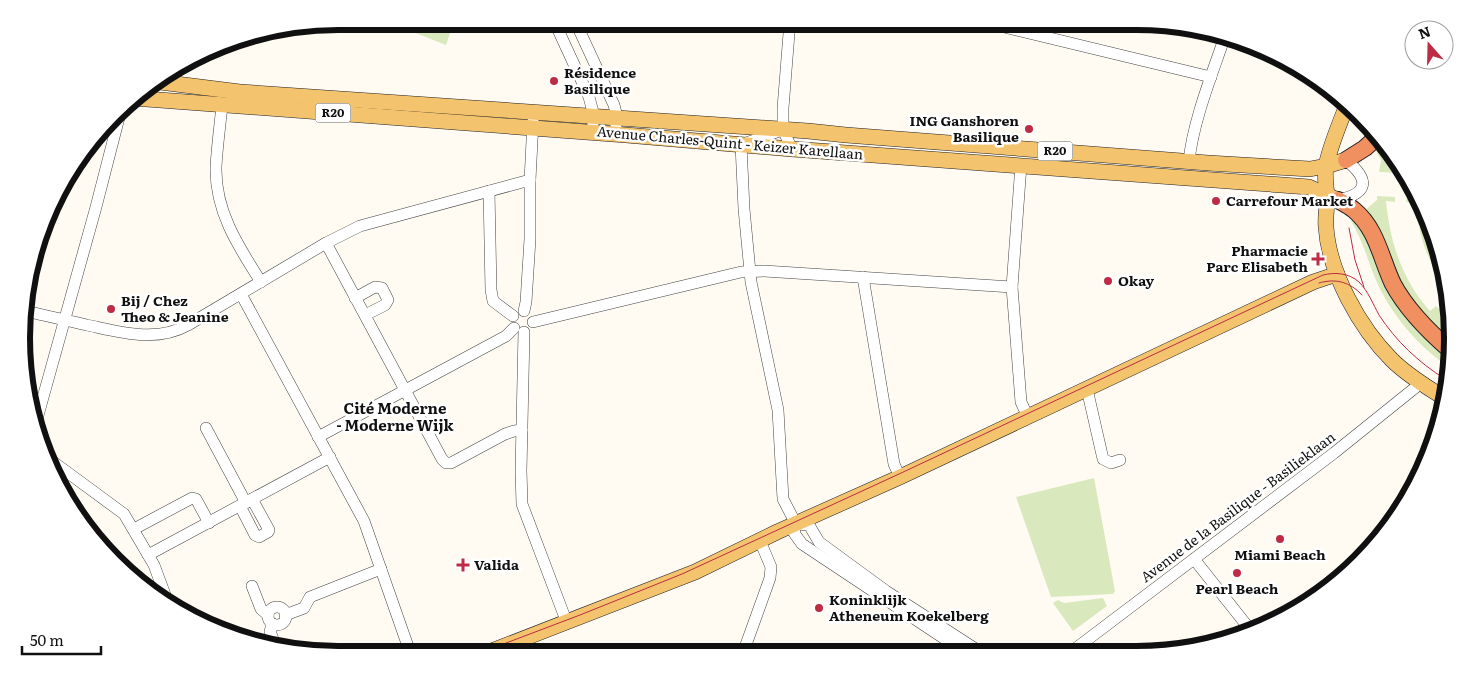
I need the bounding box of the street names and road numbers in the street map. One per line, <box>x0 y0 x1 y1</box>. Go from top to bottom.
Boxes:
road number: R20 <box>316 104 350 122</box>
street label: Avenue Charles-Quint - Keizer Karellaan <box>596 120 864 164</box>
road number: R20 <box>1038 142 1072 160</box>
street label: Avenue de la Basilique - Basilieklaan <box>1136 426 1339 586</box>

